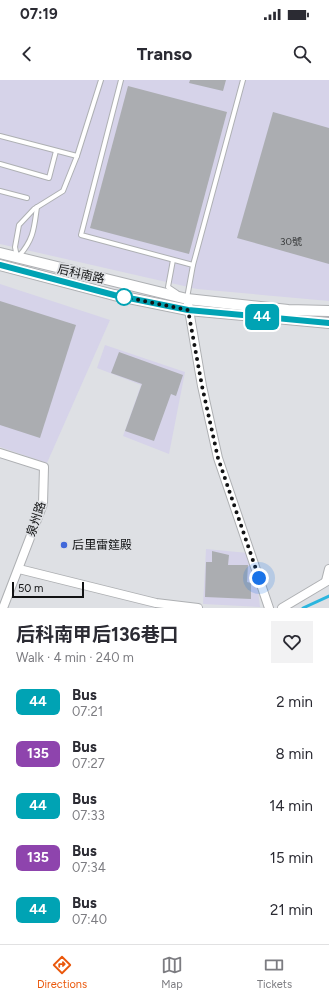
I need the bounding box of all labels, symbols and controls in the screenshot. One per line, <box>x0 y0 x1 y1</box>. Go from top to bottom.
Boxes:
text: 07:19 <box>20 5 58 23</box>
icon: back <box>16 43 38 65</box>
text: Transo <box>137 43 192 65</box>
icon: search <box>291 43 313 65</box>
house number: 30號 <box>280 235 302 248</box>
street label: 后科南路 <box>56 262 106 286</box>
unlabelled marker <box>115 288 133 306</box>
line badge: 44 <box>244 304 280 330</box>
text: 44 <box>253 308 271 325</box>
street label: 泉州路 <box>24 500 48 538</box>
place label: 后里雷筳殿 <box>72 538 132 552</box>
marker: 后里雷筳殿 <box>59 540 69 550</box>
your location <box>249 568 269 588</box>
scale bar <box>12 580 84 599</box>
text: 50 m <box>18 582 43 595</box>
button: heart <box>271 621 313 663</box>
text: 后科南甲后136巷口 <box>16 623 179 646</box>
text: Walk · 4 min · 240 m <box>16 650 134 665</box>
text: Bus <box>72 686 97 704</box>
text: 44 <box>29 693 47 710</box>
text: 2 min <box>276 693 313 711</box>
text: 07:21 <box>72 704 103 719</box>
text: Bus <box>72 738 97 756</box>
text: 135 <box>27 745 49 762</box>
text: 8 min <box>275 745 313 763</box>
text: 07:27 <box>72 756 105 771</box>
text: Bus <box>72 790 97 808</box>
text: 44 <box>29 797 47 814</box>
text: 14 min <box>269 797 313 815</box>
text: 07:33 <box>72 808 105 823</box>
text: Bus <box>72 842 97 860</box>
text: 135 <box>27 849 49 866</box>
text: 15 min <box>270 849 313 867</box>
text: 07:34 <box>72 860 106 875</box>
text: Bus <box>72 894 97 912</box>
text: 44 <box>29 901 47 918</box>
text: 21 min <box>270 901 313 919</box>
text: 07:40 <box>72 912 107 927</box>
tab: Directions <box>37 954 87 991</box>
tab: Map <box>161 954 183 991</box>
tab: Tickets <box>257 954 292 991</box>

